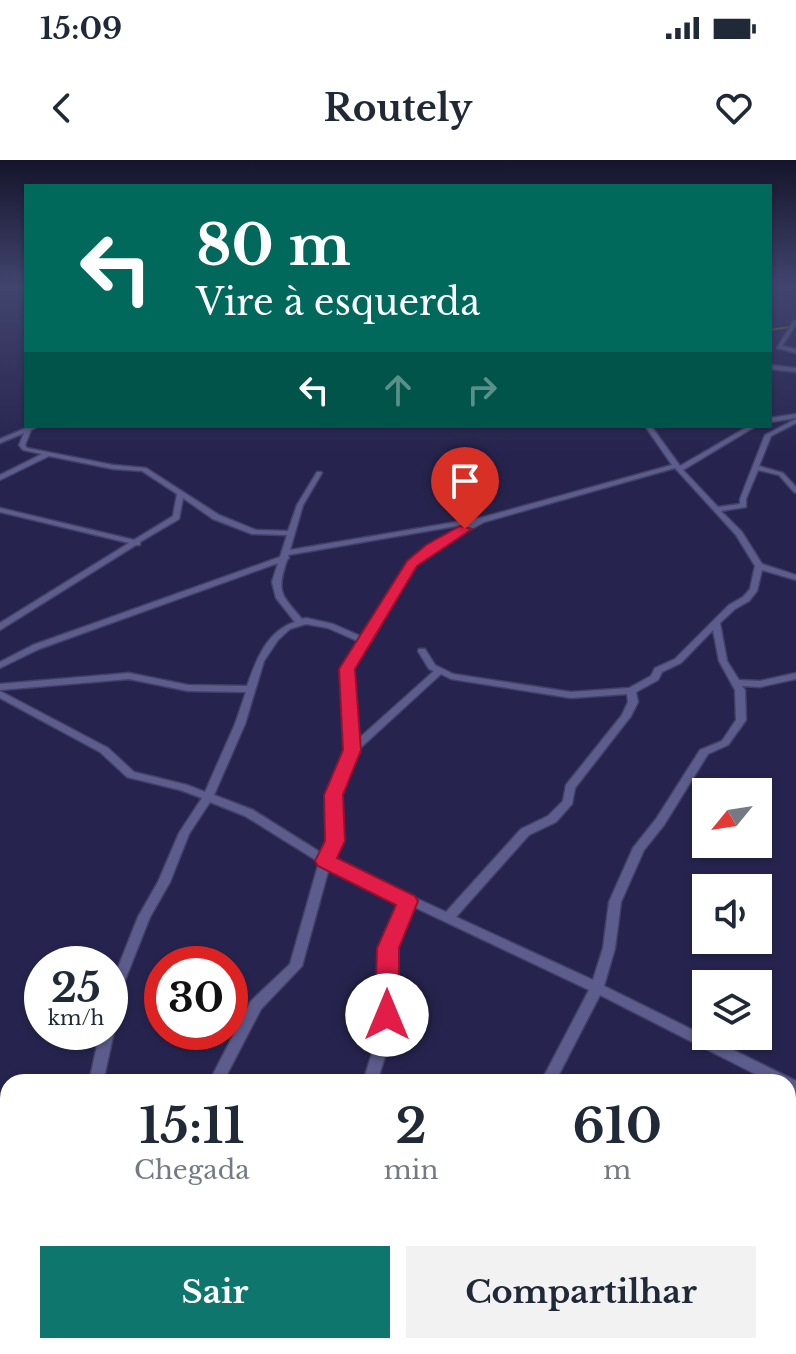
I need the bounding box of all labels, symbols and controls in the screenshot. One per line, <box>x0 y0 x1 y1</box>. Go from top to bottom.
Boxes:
text: 15:09 <box>40 10 122 47</box>
icon: back <box>40 86 84 130</box>
text: Routely <box>324 86 472 131</box>
icon: heart <box>712 86 756 130</box>
text: 80 m <box>196 211 351 280</box>
icon: left <box>64 216 168 320</box>
text: Vire à esquerda <box>196 280 480 325</box>
icon: left <box>292 368 336 412</box>
icon: ahead <box>376 368 420 412</box>
icon: right <box>460 368 504 412</box>
pin <box>431 447 499 529</box>
icon: arrive <box>443 459 487 503</box>
north arrow <box>692 778 772 858</box>
map controls <box>692 778 772 1050</box>
button: sound <box>692 874 772 954</box>
speed limit sign: 30 <box>144 946 248 1050</box>
text: 25 <box>51 963 101 1013</box>
button: layers <box>692 970 772 1050</box>
position arrow <box>345 973 429 1057</box>
text: km/h <box>48 1006 104 1030</box>
text: 15:11 <box>139 1096 244 1156</box>
text: 2 <box>395 1096 427 1156</box>
text: 610 <box>572 1096 662 1156</box>
text: Chegada <box>134 1154 250 1186</box>
text: min <box>384 1154 438 1186</box>
text: m <box>603 1154 631 1186</box>
button: Sair <box>40 1246 390 1338</box>
button: Compartilhar <box>406 1246 756 1338</box>

